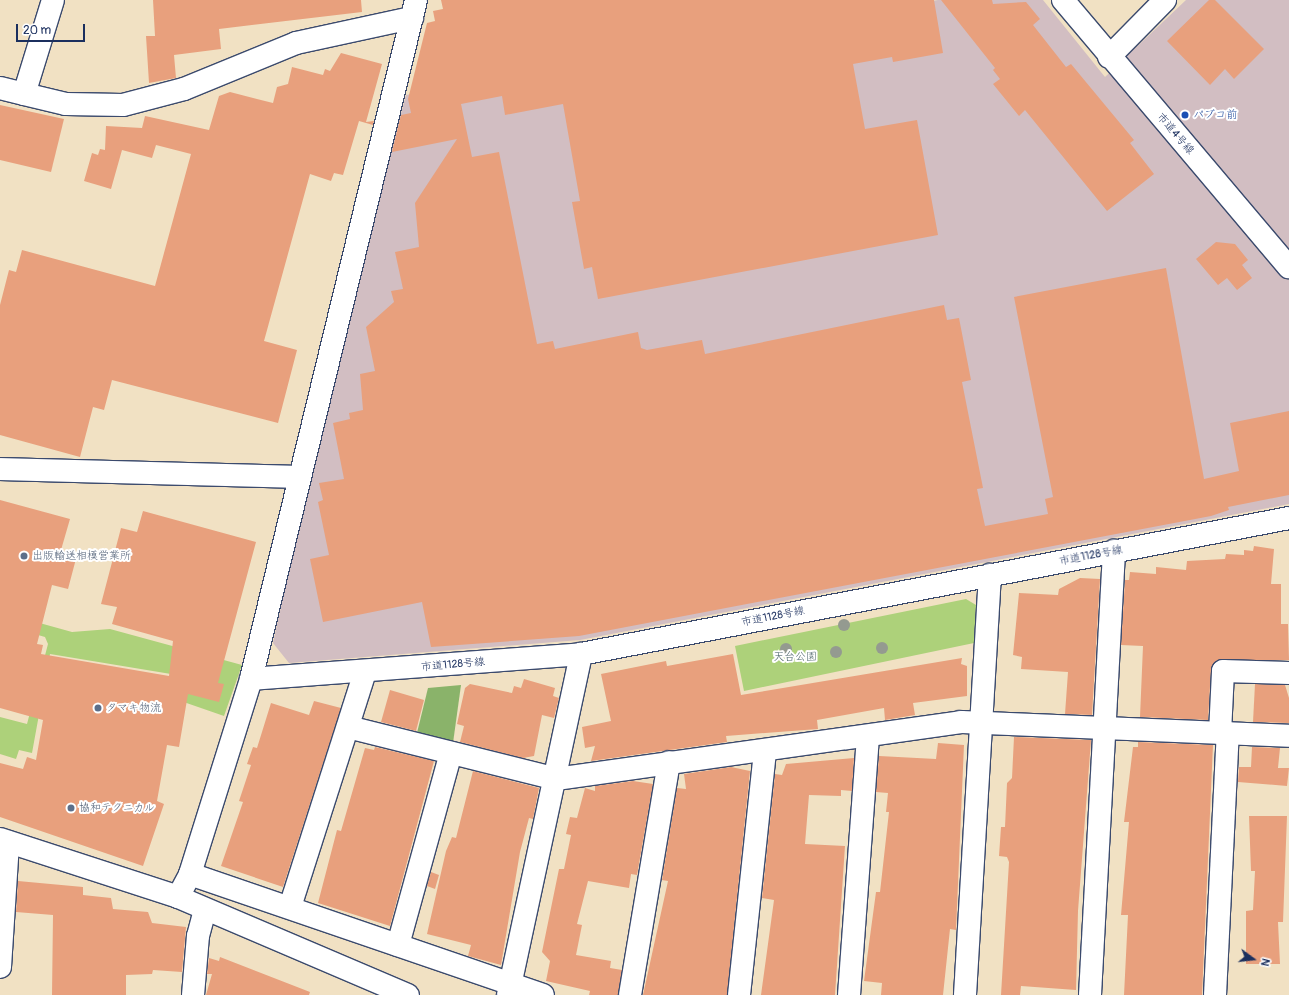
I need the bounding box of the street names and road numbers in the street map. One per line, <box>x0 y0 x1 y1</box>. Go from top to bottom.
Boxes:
street label: 市道4号線 <box>1153 111 1197 157</box>
street label: 市道1128号線 <box>1058 543 1124 569</box>
street label: 市道1128号線 <box>740 604 806 630</box>
street label: 市道1128号線 <box>420 656 486 674</box>

